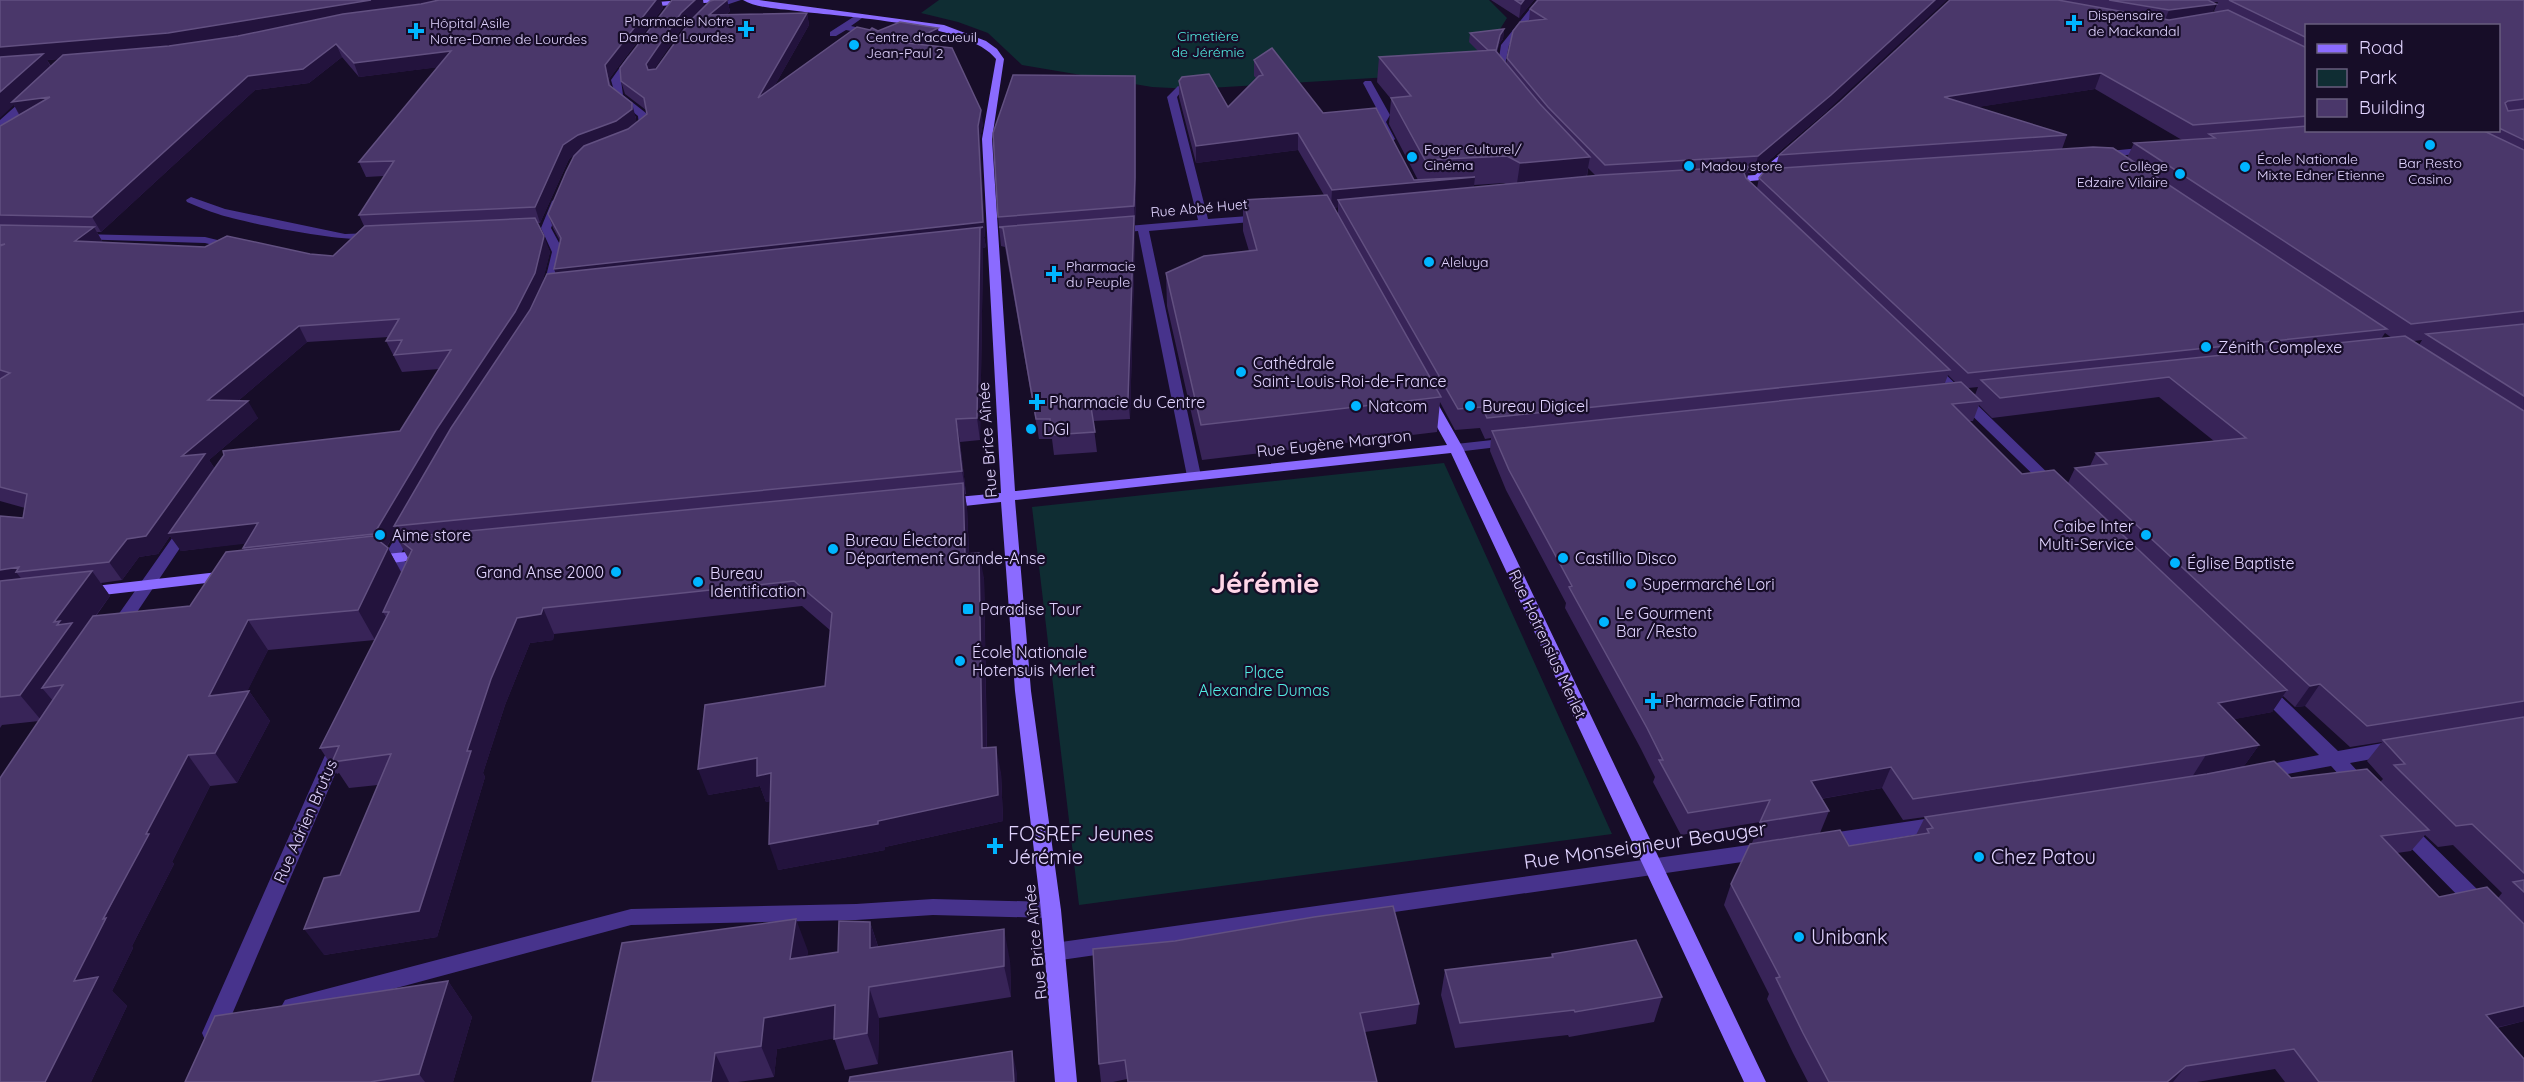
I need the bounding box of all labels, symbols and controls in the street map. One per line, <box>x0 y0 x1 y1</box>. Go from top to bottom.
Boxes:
place label: Dispensaire de Mackandal <box>2088 6 2180 40</box>
place label: Pharmacie Notre Dame de Lourdes <box>619 12 734 46</box>
place label: Hôpital Asile Notre-Dame de Lourdes <box>430 14 587 48</box>
marker: Dispensaire de Mackandal <box>2065 14 2083 32</box>
marker: Hôpital Asile Notre-Dame de Lourdes <box>407 22 425 40</box>
marker: Pharmacie Notre Dame de Lourdes <box>739 22 753 36</box>
legend <box>2305 24 2500 132</box>
park label: Cimetière de Jérémie <box>1172 27 1244 61</box>
place label: Centre d'accueuil Jean-Paul 2 <box>866 28 977 62</box>
text: Road <box>2359 36 2404 59</box>
marker: Centre d'accueuil Jean-Paul 2 <box>847 38 861 52</box>
text: Park <box>2359 66 2397 89</box>
text: Building <box>2359 96 2425 119</box>
marker: Bar Resto Casino <box>2423 138 2437 152</box>
place label: Foyer Culturel/ Cinéma <box>1424 140 1522 174</box>
marker: Foyer Culturel/ Cinéma <box>1405 150 1419 164</box>
place label: École Nationale Mixte Edner Etienne <box>2257 150 2385 184</box>
place label: Bar Resto Casino <box>2398 154 2462 188</box>
place label: Madou store <box>1701 157 1783 175</box>
place label: Collège Edzaire Vilaire <box>2077 157 2168 191</box>
marker: Madou store <box>1682 159 1696 173</box>
marker: École Nationale Mixte Edner Etienne <box>2238 160 2252 174</box>
marker: Collège Edzaire Vilaire <box>2173 167 2187 181</box>
street label: Rue Abbé Huet <box>1150 195 1249 221</box>
place label: Aleluya <box>1441 253 1489 271</box>
marker: Aleluya <box>1422 255 1436 269</box>
place label: Pharmacie du Peuple <box>1066 257 1136 291</box>
marker: Pharmacie du Peuple <box>1047 267 1061 281</box>
place label: Zénith Complexe <box>2218 337 2342 357</box>
marker: Zénith Complexe <box>2199 340 2213 354</box>
place label: Cathédrale Saint-Louis-Roi-de-France <box>1253 353 1447 391</box>
marker: Cathédrale Saint-Louis-Roi-de-France <box>1234 365 1248 379</box>
street label: Rue Brice Aînée <box>973 382 1001 498</box>
place label: Pharmacie du Centre <box>1049 392 1205 412</box>
marker: Pharmacie du Centre <box>1030 395 1044 409</box>
place label: Natcom <box>1368 396 1427 416</box>
place label: Bureau Digicel <box>1482 396 1589 416</box>
marker: Natcom <box>1349 399 1363 413</box>
marker: Bureau Digicel <box>1463 399 1477 413</box>
place label: DGI <box>1043 419 1070 439</box>
marker: DGI <box>1024 422 1038 436</box>
street label: Rue Eugène Margron <box>1255 425 1413 461</box>
place label: Caibe Inter Multi-Service <box>2039 516 2134 554</box>
place label: Aime store <box>392 525 471 545</box>
marker: Aime store <box>373 528 387 542</box>
marker: Caibe Inter Multi-Service <box>2139 528 2153 542</box>
place label: Bureau Électoral Département Grande-Anse <box>845 530 1045 568</box>
marker: Bureau Électoral Département Grande-Anse <box>826 542 840 556</box>
place label: Castillio Disco <box>1575 548 1677 568</box>
marker: Castillio Disco <box>1556 551 1570 565</box>
place label: Église Baptiste <box>2187 553 2295 573</box>
marker: Église Baptiste <box>2168 556 2182 570</box>
place label: Grand Anse 2000 <box>476 562 604 582</box>
place label: Bureau Identification <box>710 563 806 601</box>
marker: Grand Anse 2000 <box>609 565 623 579</box>
district label: Jérémie <box>1211 565 1319 600</box>
street label: Rue Hotrensius Merlet <box>1505 566 1591 722</box>
place label: Supermarché Lori <box>1643 574 1775 594</box>
marker: Bureau Identification <box>691 575 705 589</box>
marker: Supermarché Lori <box>1624 577 1638 591</box>
place label: Paradise Tour <box>980 599 1082 619</box>
marker: Paradise Tour <box>961 602 975 616</box>
place label: Le Gourment Bar /Resto <box>1616 603 1712 641</box>
marker: Le Gourment Bar /Resto <box>1597 615 1611 629</box>
place label: École Nationale Hotensuis Merlet <box>972 642 1095 680</box>
marker: École Nationale Hotensuis Merlet <box>953 654 967 668</box>
park label: Place Alexandre Dumas <box>1199 662 1329 700</box>
place label: Pharmacie Fatima <box>1665 691 1800 711</box>
marker: Pharmacie Fatima <box>1646 694 1660 708</box>
street label: Rue Adrien Brutus <box>269 756 341 886</box>
street label: Rue Monseigneur Beauger <box>1522 815 1768 874</box>
place label: FOSREF Jeunes Jérémie <box>1008 821 1154 869</box>
marker: FOSREF Jeunes Jérémie <box>986 837 1004 855</box>
place label: Chez Patou <box>1991 844 2096 869</box>
marker: Chez Patou <box>1972 850 1986 864</box>
street label: Rue Brice Aînée <box>1019 883 1051 1001</box>
place label: Unibank <box>1811 924 1888 949</box>
marker: Unibank <box>1792 930 1806 944</box>

